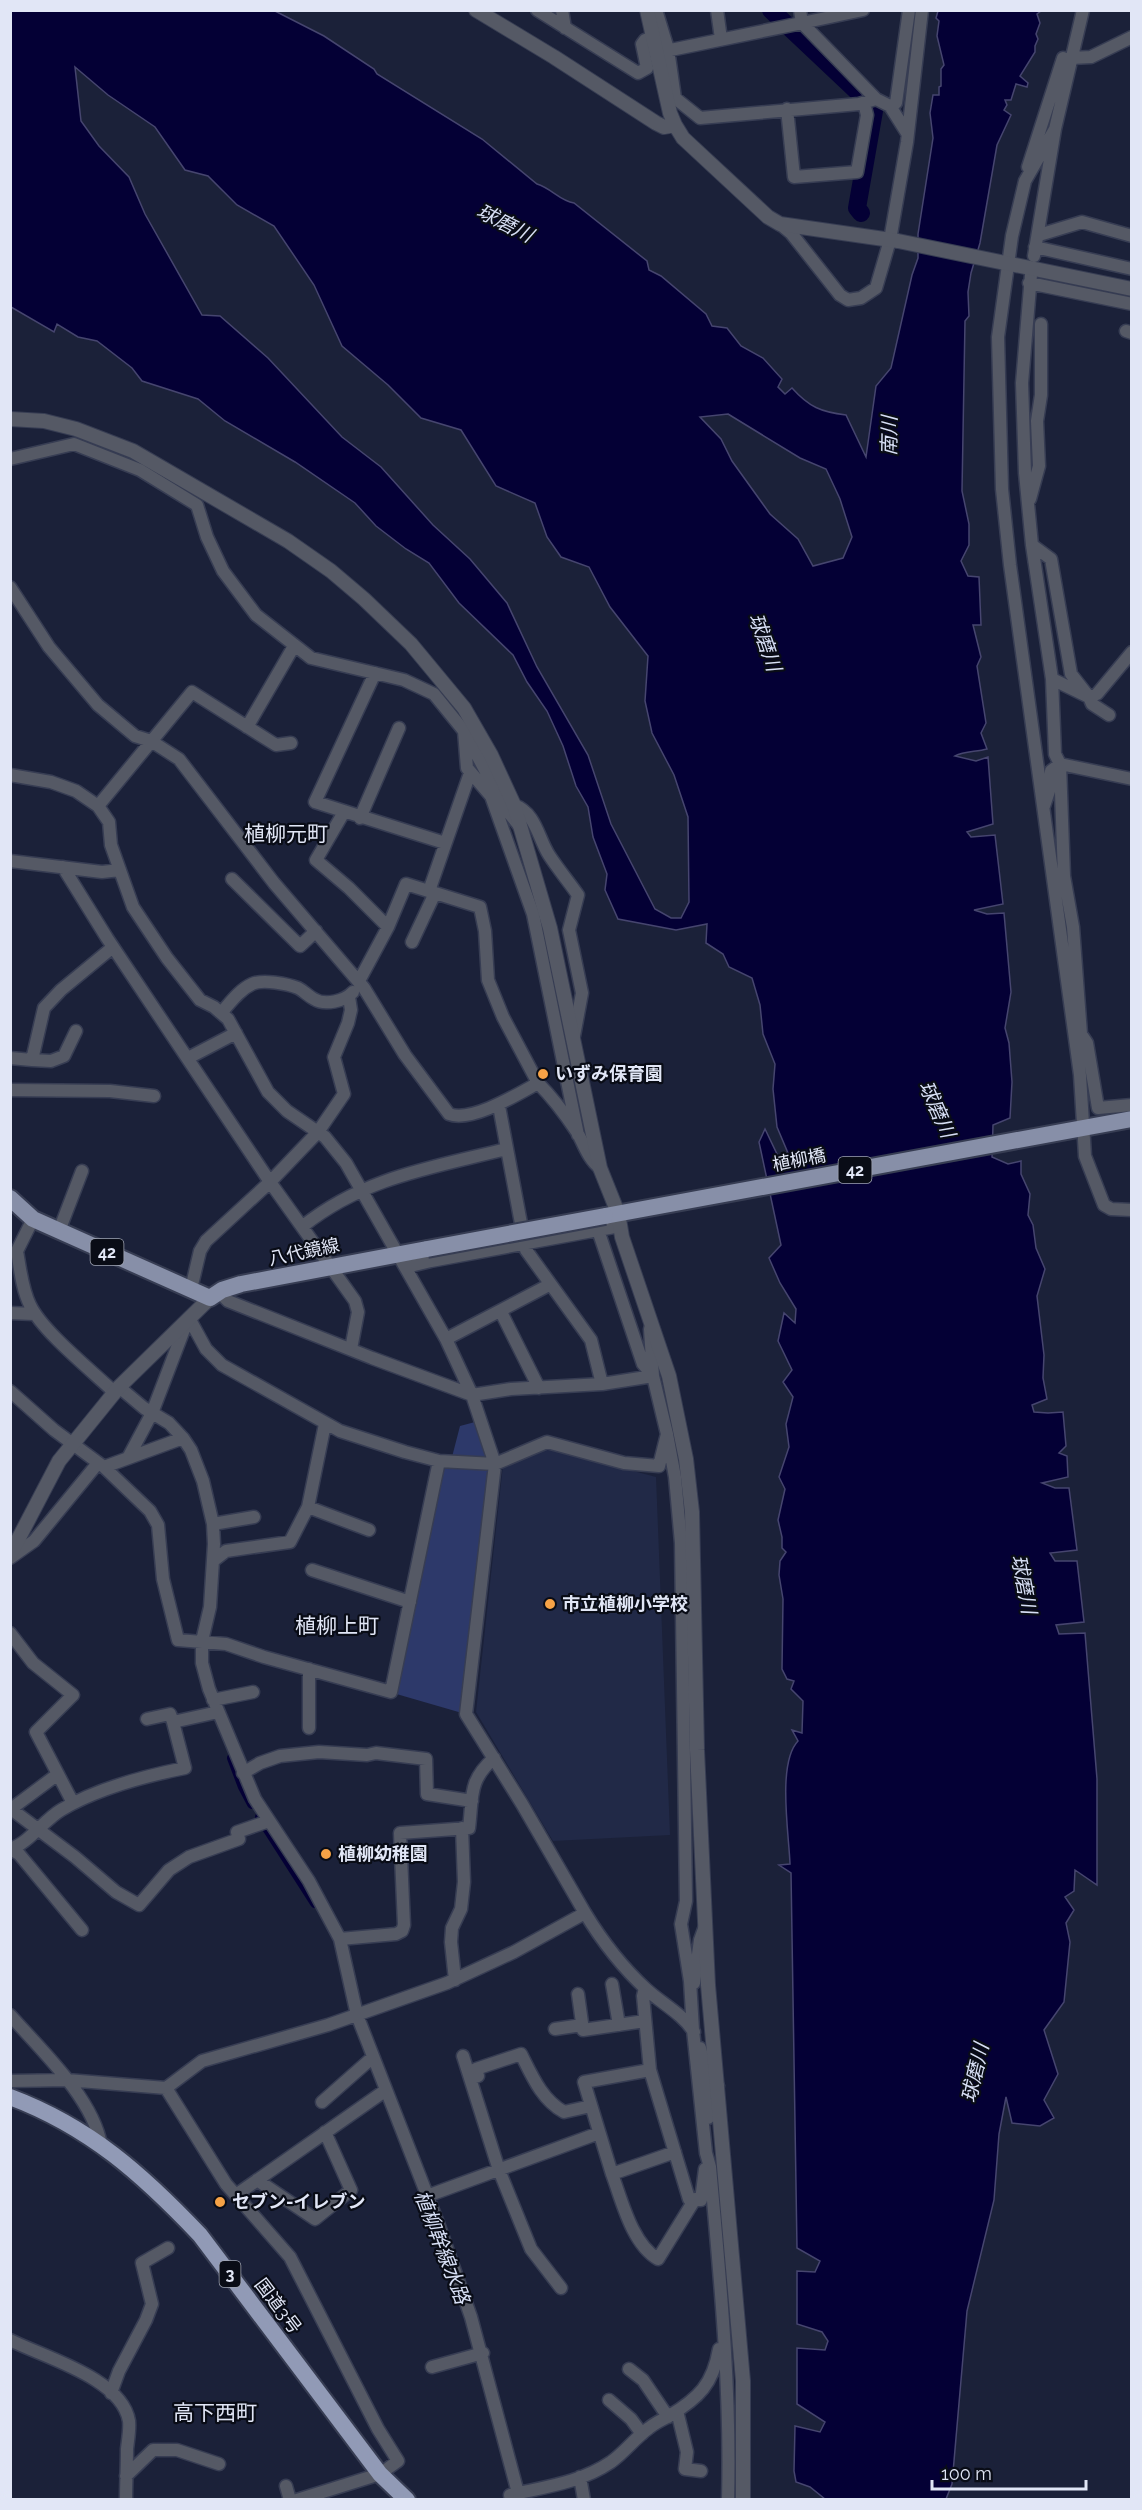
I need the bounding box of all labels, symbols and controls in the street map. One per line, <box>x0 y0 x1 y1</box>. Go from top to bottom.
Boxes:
water label: 球磨川 <box>473 199 539 248</box>
water label: 南川 <box>877 414 901 456</box>
water label: 球磨川 <box>744 610 787 676</box>
district label: 植柳元町 <box>244 821 328 846</box>
place label: いずみ保育園 <box>555 1063 663 1084</box>
marker: いずみ保育園 <box>536 1067 550 1081</box>
water label: 球磨川 <box>914 1077 961 1143</box>
street label: 植柳橋 <box>770 1144 827 1175</box>
road number: 42 <box>838 1157 872 1183</box>
street label: 八代鏡線 <box>266 1234 341 1269</box>
road number: 42 <box>90 1239 124 1265</box>
water label: 球磨川 <box>1006 1552 1042 1618</box>
place label: 市立植柳小学校 <box>562 1593 688 1614</box>
marker: 市立植柳小学校 <box>543 1597 557 1611</box>
district label: 植柳上町 <box>295 1613 379 1638</box>
place label: 植柳幼稚園 <box>338 1843 428 1864</box>
marker: 植柳幼稚園 <box>319 1847 333 1861</box>
water label: 球磨川 <box>957 2039 994 2105</box>
water label: 植柳幹線水路 <box>409 2187 475 2309</box>
place label: セブン-イレブン <box>232 2191 366 2212</box>
marker: セブン-イレブン <box>213 2195 227 2209</box>
road number: 3 <box>220 2261 240 2287</box>
street label: 国道3号 <box>251 2274 306 2337</box>
district label: 高下西町 <box>173 2400 257 2425</box>
scale bar <box>932 2453 1086 2491</box>
text: 100 m <box>941 2463 992 2484</box>

